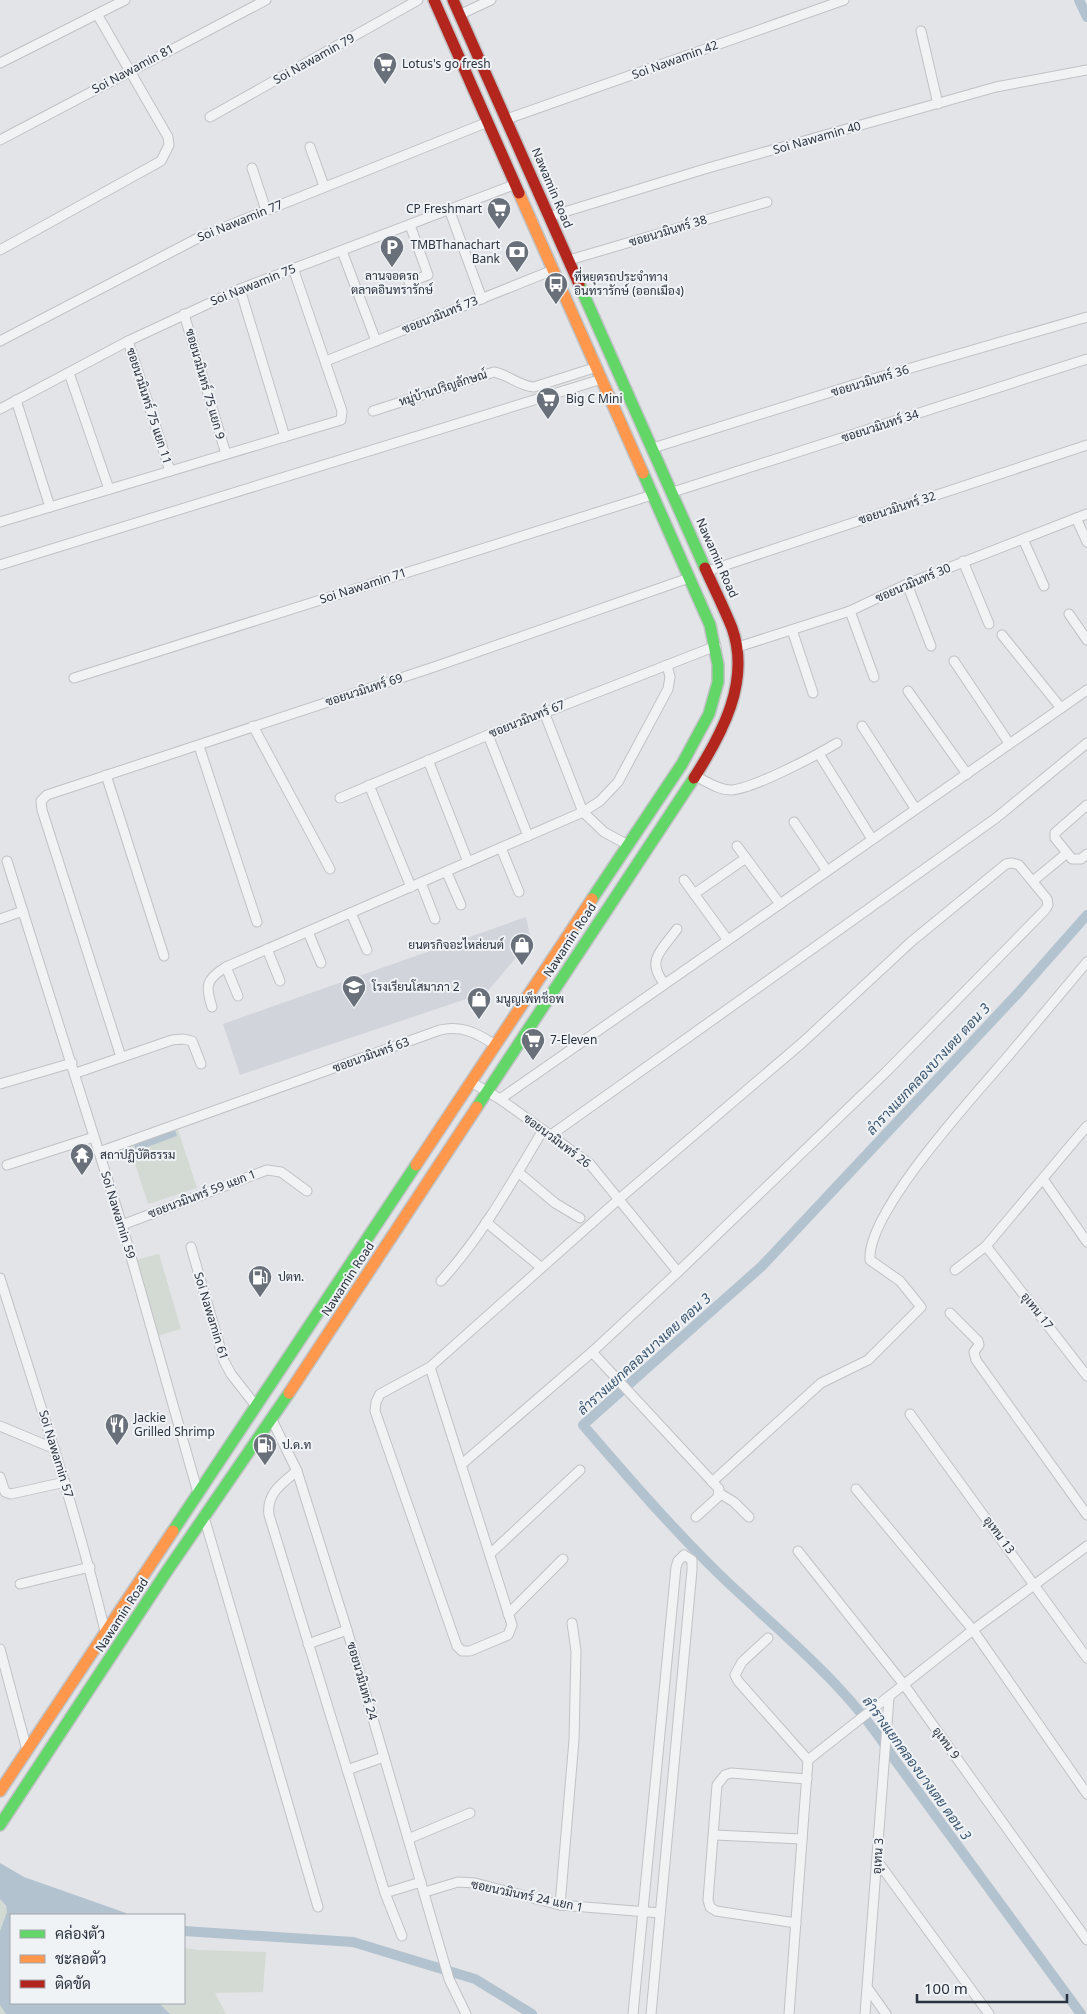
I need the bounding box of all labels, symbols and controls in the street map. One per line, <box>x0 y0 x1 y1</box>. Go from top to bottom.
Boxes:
street label: Soi Nawamin 79 <box>270 29 358 88</box>
street label: Soi Nawamin 42 <box>629 36 720 83</box>
street label: Soi Nawamin 81 <box>89 40 177 97</box>
supermarket icon: Lotus's go fresh <box>372 51 398 85</box>
place label: Lotus's go fresh <box>402 55 491 72</box>
street label: Soi Nawamin 40 <box>771 117 863 158</box>
street label: Nawamin Road <box>528 145 577 231</box>
street label: Soi Nawamin 77 <box>195 196 285 245</box>
supermarket icon: CP Freshmart <box>486 196 512 230</box>
place label: CP Freshmart <box>406 200 483 217</box>
street label: ซอยนวมินทร์ 38 <box>627 211 709 250</box>
parking icon: ลานจอดรถ ตลาดอินทรารักษ์ <box>379 234 405 268</box>
place label: TMBThanachart Bank <box>410 236 501 267</box>
bank icon: TMBThanachart Bank <box>504 239 530 273</box>
street label: Soi Nawamin 75 <box>208 260 298 309</box>
place label: ที่หยุดรถประจำทาง อินทรารักษ์ (ออกเมือง) <box>574 266 684 299</box>
place label: ลานจอดรถ ตลาดอินทรารักษ์ <box>351 267 434 298</box>
bus stop icon: ที่หยุดรถประจำทาง อินทรารักษ์ (ออกเมือง) <box>543 271 569 305</box>
street label: ซอยนวมินทร์ 73 <box>399 292 481 338</box>
street label: ซอยนวมินทร์ 75 แยก 9 <box>182 326 229 441</box>
street label: ซอยนวมินทร์ 75 แยก 11 <box>123 346 176 466</box>
street label: ซอยนวมินทร์ 36 <box>829 361 911 400</box>
street label: หมู่บ้านปริญลักษณ์ <box>397 365 489 410</box>
supermarket icon: Big C Mini <box>535 386 561 420</box>
place label: Big C Mini <box>566 390 623 407</box>
street label: ซอยนวมินทร์ 34 <box>839 405 921 446</box>
street label: ซอยนวมินทร์ 32 <box>856 487 938 528</box>
street label: Nawamin Road <box>692 515 743 600</box>
street label: ซอยนวมินทร์ 30 <box>872 559 953 606</box>
street label: Soi Nawamin 71 <box>317 563 409 608</box>
street label: ซอยนวมินทร์ 69 <box>323 669 405 710</box>
street label: ซอยนวมินทร์ 67 <box>486 696 568 742</box>
street label: Nawamin Road <box>539 899 600 980</box>
shop icon: ยนตรกิจอะไหล่ยนต์ <box>509 932 535 966</box>
place label: ยนตรกิจอะไหล่ยนต์ <box>408 936 504 953</box>
school or university icon: โรงเรียนโสมาภา 2 <box>341 974 367 1008</box>
place label: โรงเรียนโสมาภา 2 <box>371 978 460 995</box>
shop icon: มนูญเพ็ทช็อพ <box>466 986 492 1020</box>
place label: มนูญเพ็ทช็อพ <box>496 990 564 1007</box>
water label: ลำรางแยกคลองบางเตย ตอน 3 <box>861 998 994 1139</box>
supermarket icon: 7-Eleven <box>520 1027 546 1061</box>
place label: 7-Eleven <box>550 1031 597 1048</box>
street label: ซอยนวมินทร์ 63 <box>330 1033 412 1076</box>
street label: ซอยนวมินทร์ 26 <box>520 1110 595 1172</box>
temple icon: สถาปฏิบัติธรรม <box>69 1142 95 1176</box>
place label: สถาปฏิบัติธรรม <box>100 1146 175 1163</box>
street label: ซอยนวมินทร์ 59 แยก 1 <box>145 1165 258 1222</box>
street label: Soi Nawamin 59 <box>97 1169 140 1261</box>
street label: Nawamin Road <box>317 1238 378 1319</box>
fuel station icon: ปตท. <box>247 1264 273 1298</box>
place label: ปตท. <box>278 1268 304 1285</box>
street label: Soi Nawamin 61 <box>190 1270 233 1362</box>
water label: ลำรางแยกคลองบางเตย ตอน 3 <box>573 1288 715 1419</box>
street label: อุเทน 17 <box>1017 1288 1057 1334</box>
street label: Soi Nawamin 57 <box>35 1408 78 1500</box>
place label: Jackie Grilled Shrimp <box>133 1409 215 1440</box>
restaurant icon: Jackie Grilled Shrimp <box>104 1412 130 1446</box>
fuel station icon: ป.ด.ท <box>252 1432 278 1466</box>
place label: ป.ด.ท <box>282 1436 311 1453</box>
street label: อุเทน 13 <box>979 1512 1019 1558</box>
street label: Nawamin Road <box>91 1574 152 1655</box>
street label: ซอยนวมินทร์ 24 <box>343 1640 382 1722</box>
water label: ลำรางแยกคลองบางเตย ตอน 3 <box>859 1692 976 1844</box>
street label: อุเทน 9 <box>928 1723 964 1763</box>
street label: อุเทน 3 <box>868 1837 888 1875</box>
street label: ซอยนวมินทร์ 24 แยก 1 <box>469 1875 585 1916</box>
legend <box>10 1914 185 2004</box>
text: คล่องตัว <box>55 1923 105 1943</box>
text: ชะลอตัว <box>55 1948 106 1968</box>
scale bar <box>917 1972 1067 2004</box>
text: ติดขัด <box>55 1973 91 1993</box>
text: 100 m <box>924 1978 968 1998</box>

